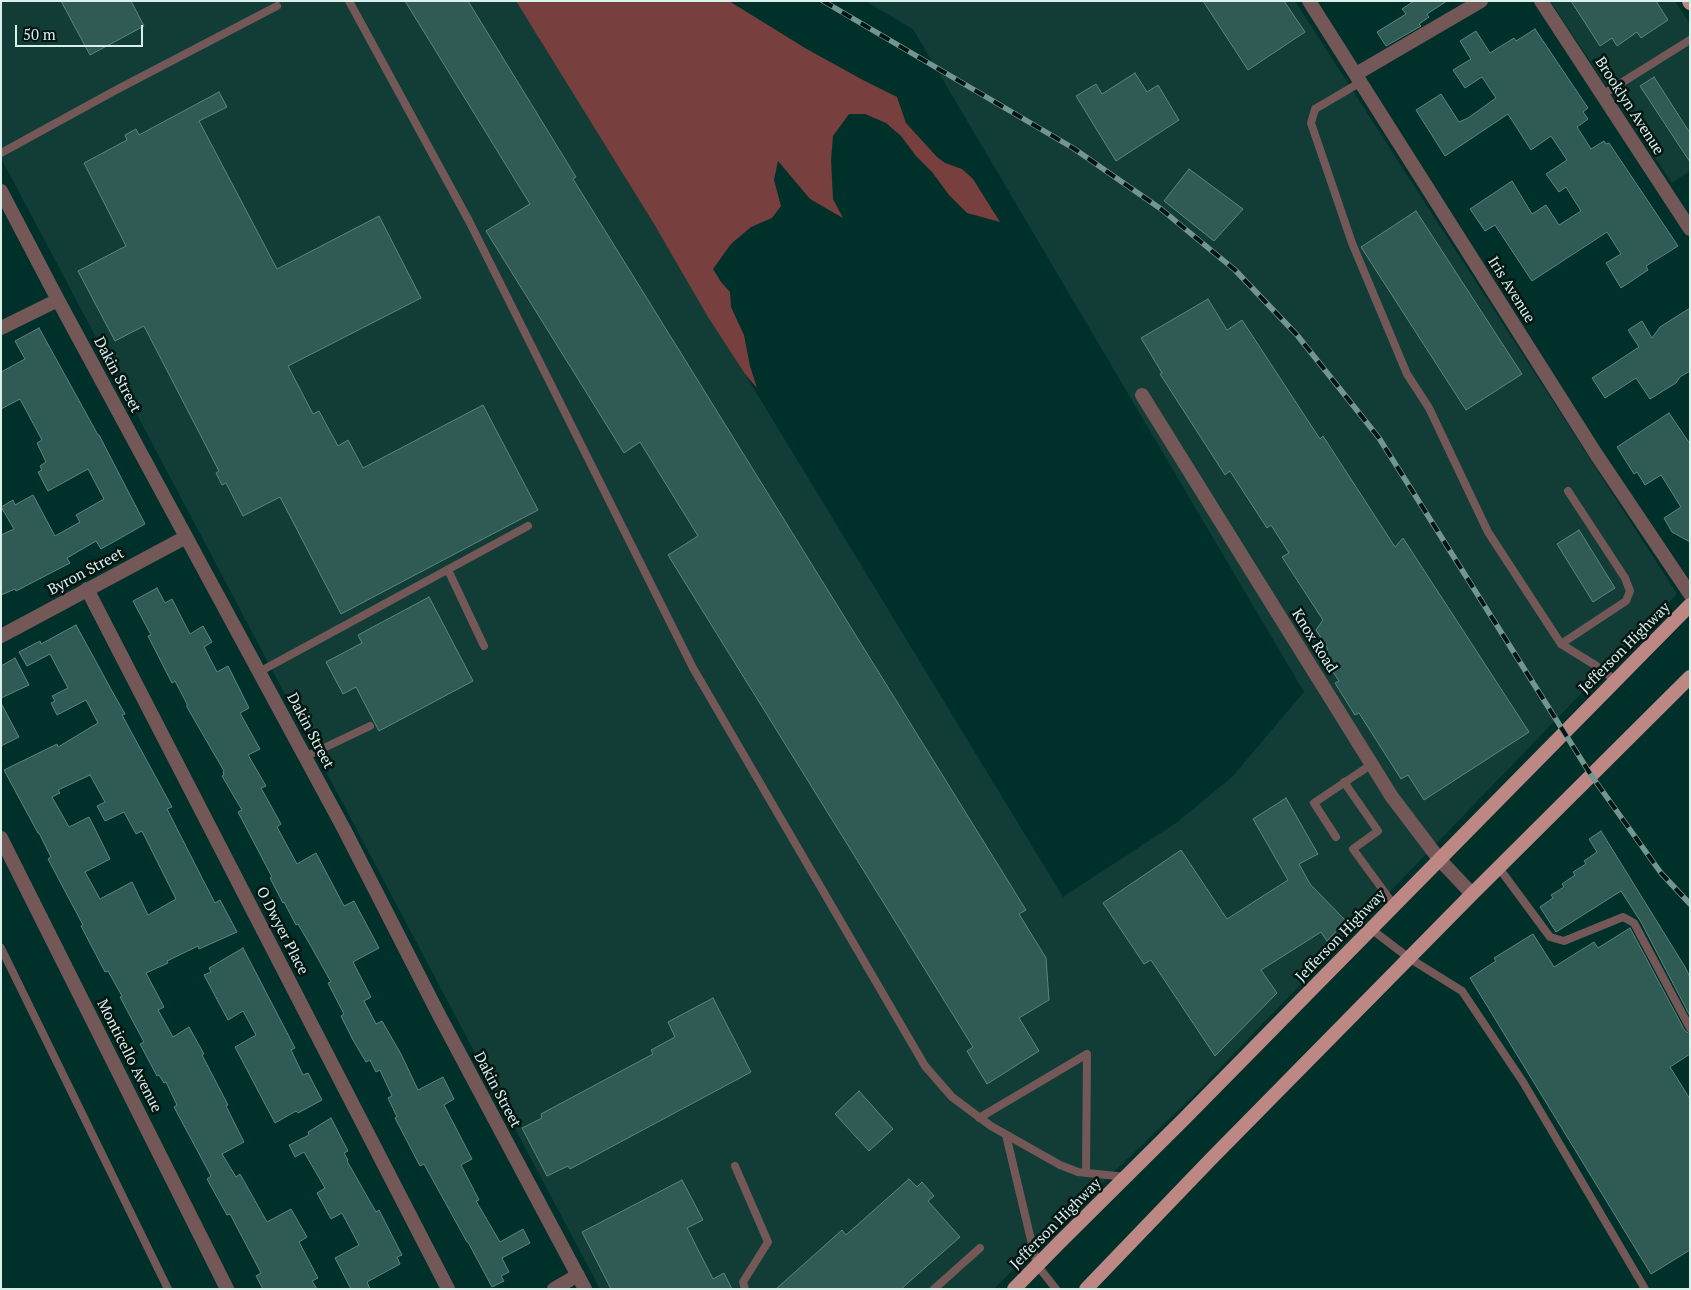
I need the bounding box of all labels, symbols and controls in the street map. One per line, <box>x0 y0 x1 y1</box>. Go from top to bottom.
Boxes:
scale bar <box>18 15 145 47</box>
text: 50 m <box>23 24 56 44</box>
street label: Brooklyn Avenue <box>1591 54 1667 158</box>
street label: Iris Avenue <box>1484 254 1538 326</box>
street label: Dakin Street <box>90 334 144 416</box>
street label: Byron Street <box>45 544 127 600</box>
street label: Jefferson Highway <box>1576 599 1674 697</box>
street label: Knox Road <box>1287 606 1341 676</box>
street label: Dakin Street <box>283 690 337 772</box>
street label: O Dwyer Place <box>252 884 312 978</box>
street label: Jefferson Highway <box>1292 886 1390 986</box>
street label: Monticello Avenue <box>93 996 165 1116</box>
street label: Dakin Street <box>470 1049 524 1131</box>
street label: Jefferson Highway <box>1007 1175 1105 1273</box>

